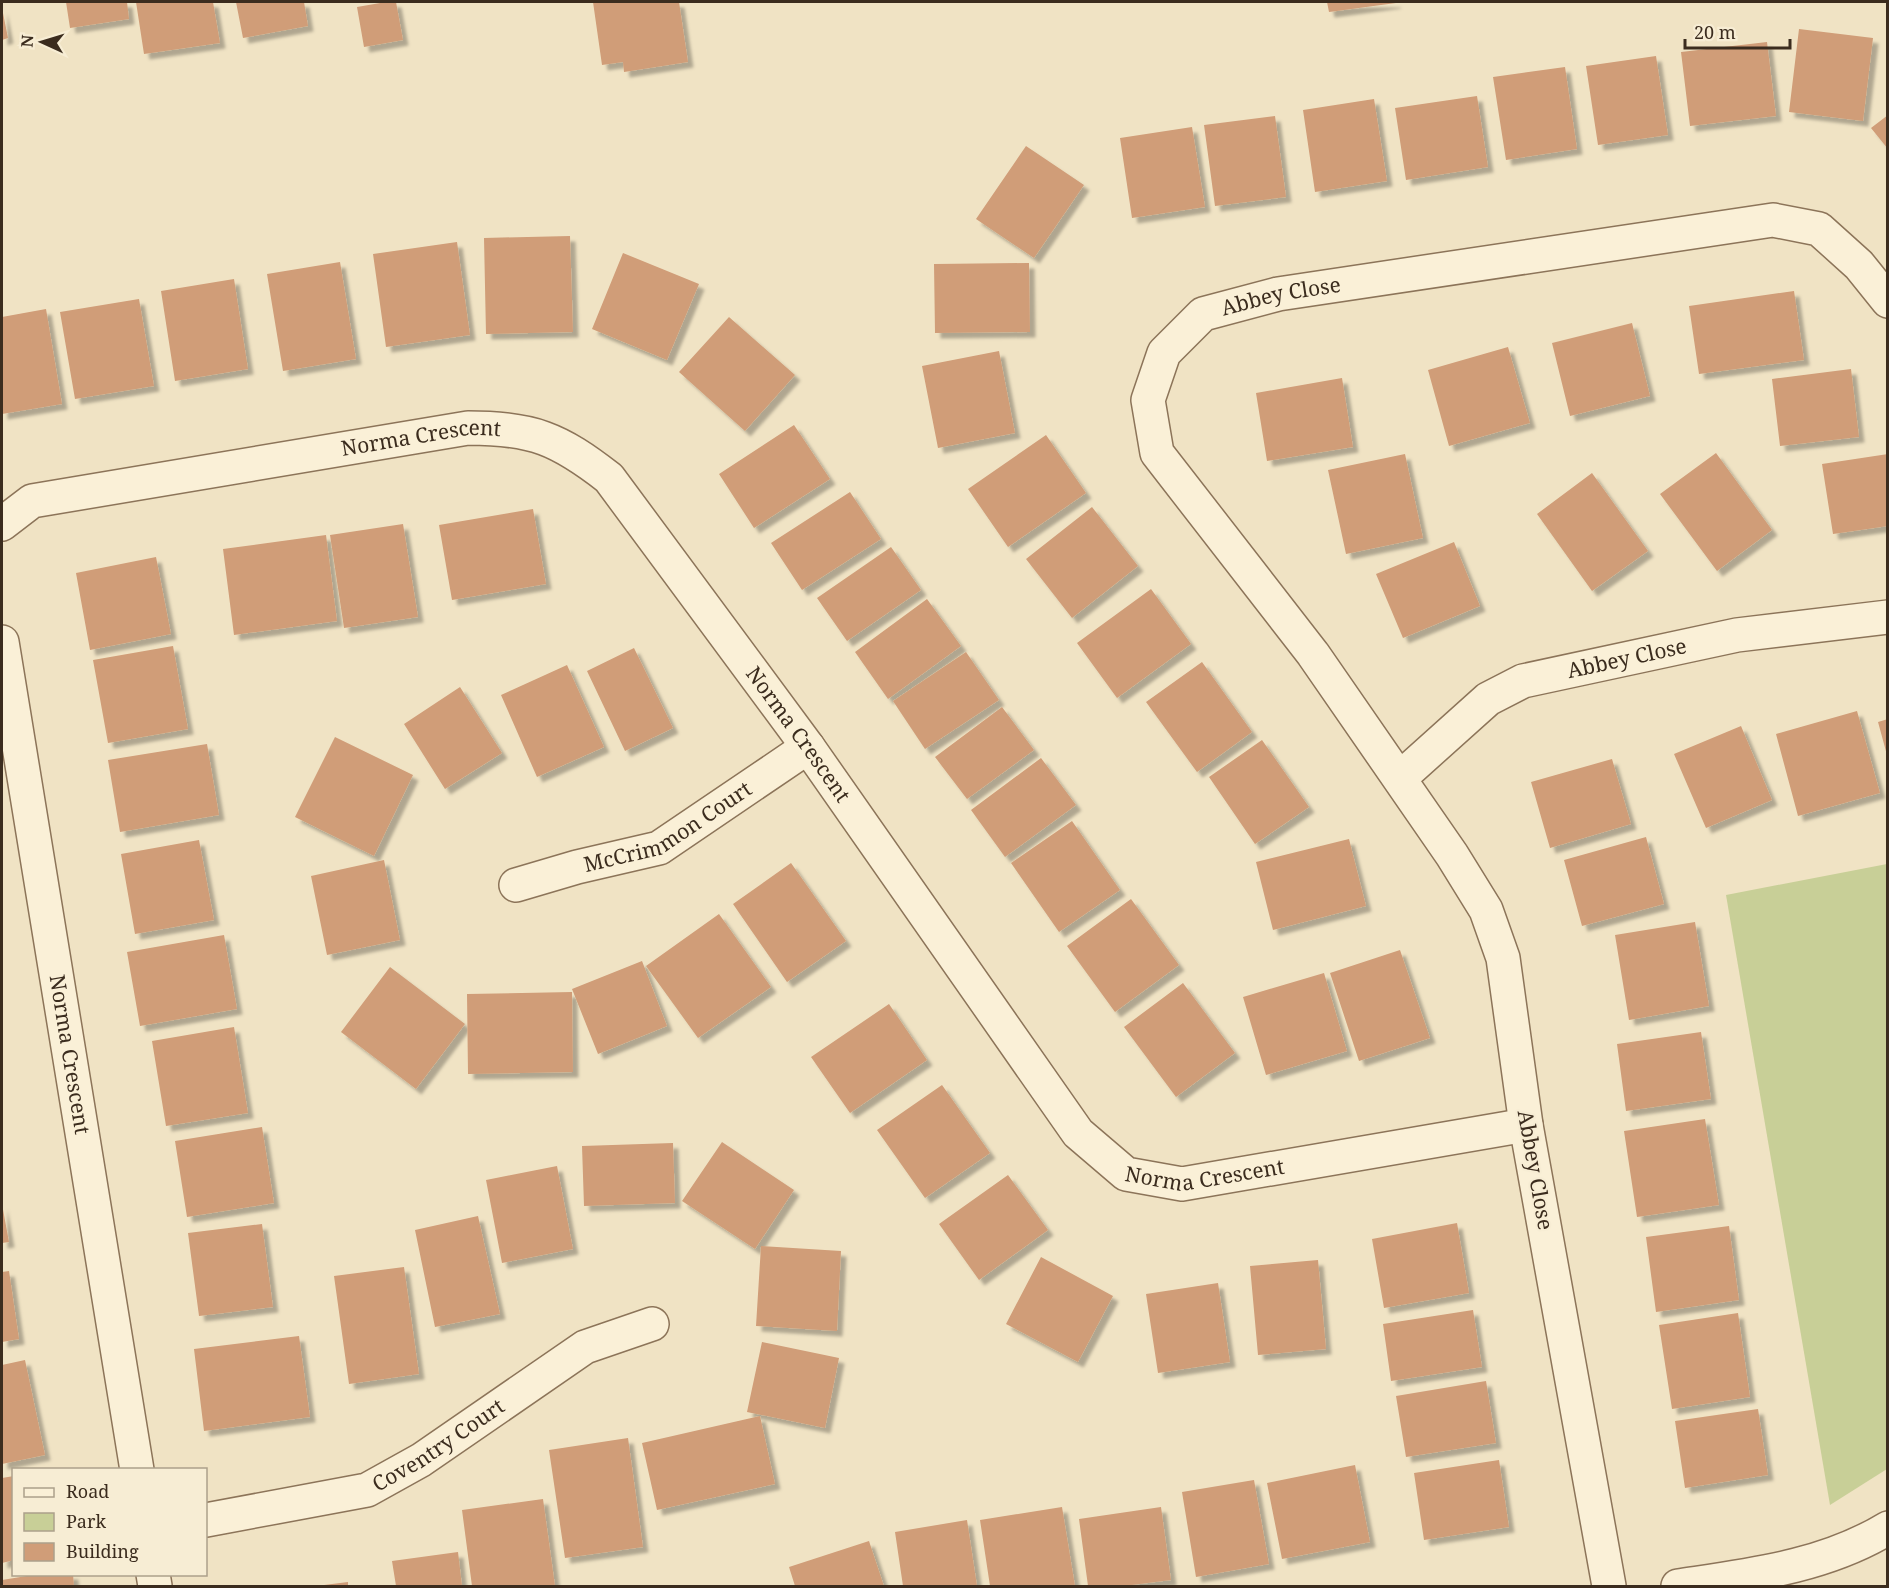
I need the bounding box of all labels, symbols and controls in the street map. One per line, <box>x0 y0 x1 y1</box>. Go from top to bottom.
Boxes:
north arrow <box>12 12 72 72</box>
scale bar <box>1685 12 1790 50</box>
text: 20 m <box>1694 20 1736 44</box>
text: N <box>16 34 38 48</box>
street label: Abbey Close <box>1218 270 1342 322</box>
street label: Norma Crescent <box>339 413 502 462</box>
street label: Abbey Close <box>1564 631 1689 684</box>
street label: Norma Crescent <box>740 660 857 807</box>
street label: McCrimmon Court <box>581 774 757 878</box>
street label: Norma Crescent <box>43 973 97 1136</box>
street label: Abbey Close <box>1512 1108 1560 1232</box>
street label: Norma Crescent <box>1123 1152 1286 1197</box>
street label: Coventry Court <box>367 1392 510 1497</box>
legend <box>12 1468 207 1576</box>
text: Road <box>66 1479 109 1503</box>
text: Park <box>66 1509 106 1533</box>
text: Building <box>66 1539 139 1563</box>

